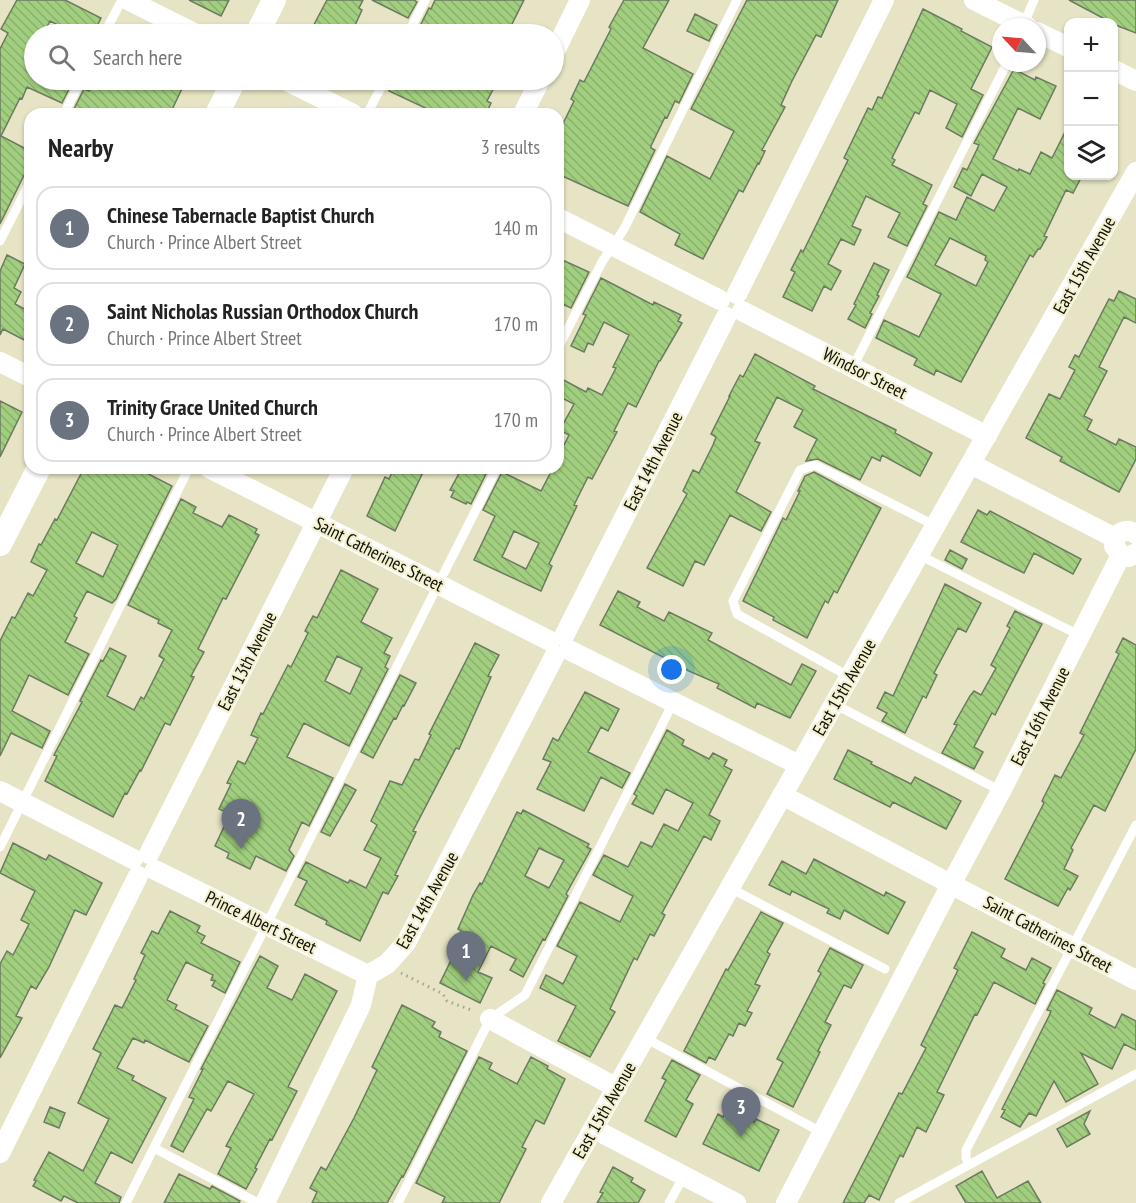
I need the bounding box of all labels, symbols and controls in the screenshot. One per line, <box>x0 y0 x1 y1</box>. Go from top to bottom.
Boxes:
north arrow <box>992 18 1046 72</box>
map controls <box>1064 18 1118 180</box>
button: + <box>1064 18 1118 72</box>
search box <box>24 24 564 90</box>
icon: search <box>45 41 78 74</box>
text: Search here <box>93 43 182 71</box>
button: − <box>1064 72 1118 126</box>
button: layers <box>1064 126 1118 180</box>
text: Nearby <box>48 131 113 164</box>
text: 3 results <box>481 134 540 160</box>
text: Chinese Tabernacle Baptist Church <box>107 201 374 229</box>
street label: East 15th Avenue <box>1048 212 1120 318</box>
text: 1 <box>65 215 74 241</box>
text: 140 m <box>494 215 538 241</box>
text: Church · Prince Albert Street <box>107 229 302 255</box>
text: Saint Nicholas Russian Orthodox Church <box>107 297 418 325</box>
text: 2 <box>65 311 74 337</box>
text: 170 m <box>494 311 538 337</box>
text: Church · Prince Albert Street <box>107 325 302 351</box>
street label: Windsor Street <box>819 342 911 404</box>
text: Trinity Grace United Church <box>107 393 318 421</box>
text: 3 <box>65 407 74 433</box>
text: 170 m <box>494 407 538 433</box>
street label: East 14th Avenue <box>618 408 688 514</box>
text: Church · Prince Albert Street <box>107 421 302 447</box>
street label: Saint Catherines Street <box>310 511 448 597</box>
street label: East 13th Avenue <box>212 608 282 714</box>
street label: East 15th Avenue <box>807 635 881 739</box>
your location <box>657 655 686 684</box>
street label: East 16th Avenue <box>1005 663 1075 769</box>
pin: 2 <box>222 800 260 849</box>
street label: East 14th Avenue <box>391 847 463 953</box>
street label: Prince Albert Street <box>202 885 320 959</box>
street label: Saint Catherines Street <box>980 890 1116 978</box>
pin: 1 <box>446 932 486 981</box>
street label: East 15th Avenue <box>567 1058 641 1162</box>
pin: 3 <box>722 1088 760 1137</box>

